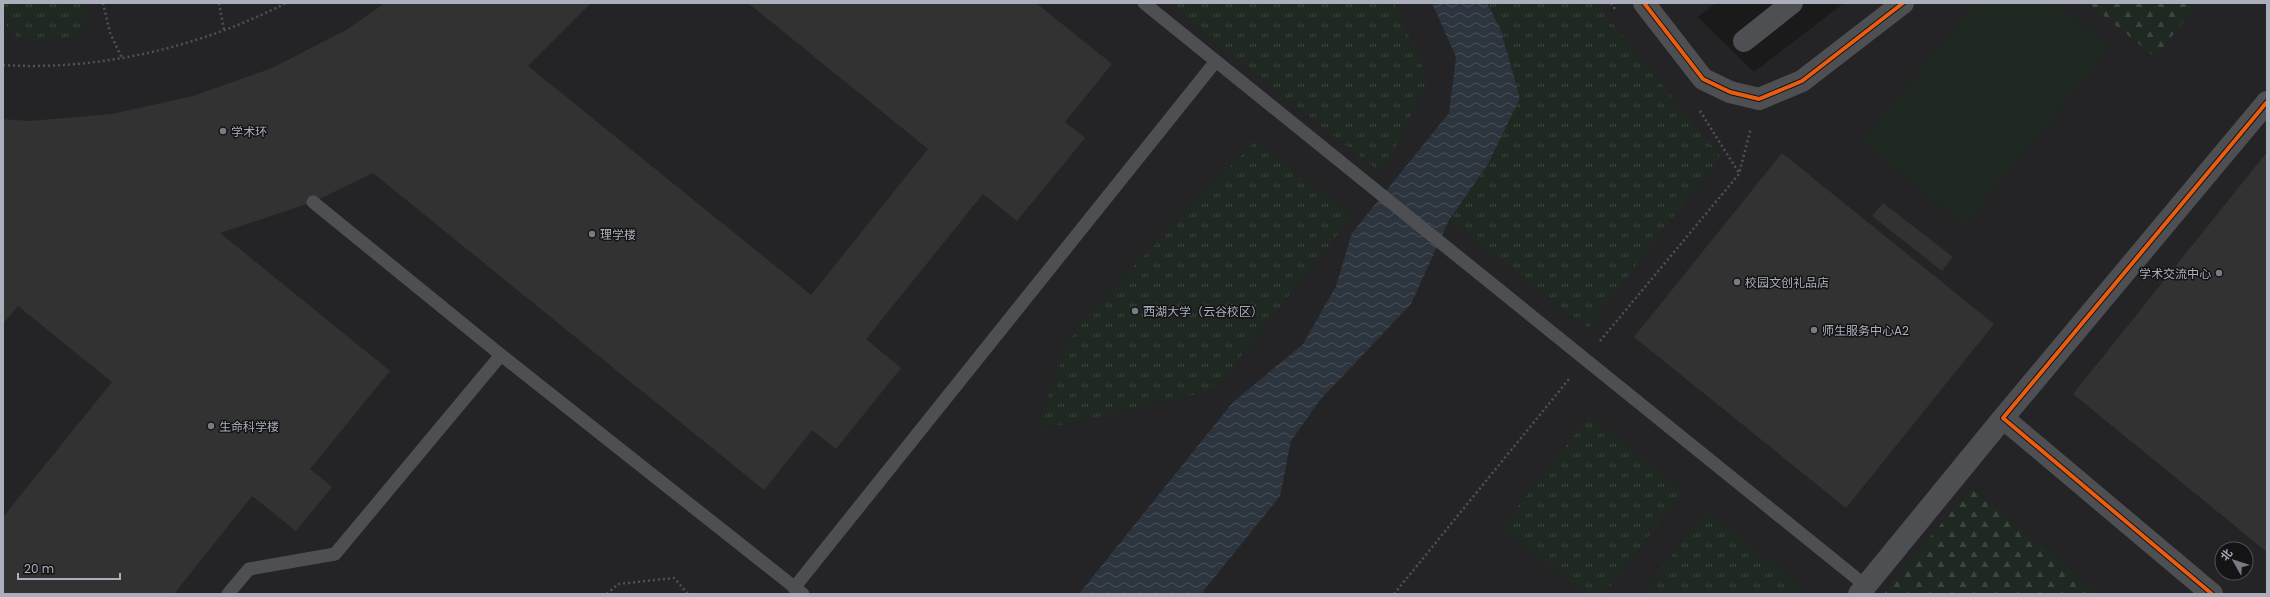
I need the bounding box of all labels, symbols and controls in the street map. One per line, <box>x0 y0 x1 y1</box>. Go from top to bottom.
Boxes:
place label: 学术环 <box>231 123 267 140</box>
marker: 学术环 <box>218 126 228 136</box>
place label: 理学楼 <box>600 226 636 243</box>
marker: 理学楼 <box>587 229 597 239</box>
place label: 学术交流中心 <box>2139 265 2211 282</box>
marker: 学术交流中心 <box>2214 268 2224 278</box>
place label: 校园文创礼品店 <box>1745 274 1829 291</box>
marker: 校园文创礼品店 <box>1732 277 1742 287</box>
place label: 西湖大学（云谷校区） <box>1143 303 1263 320</box>
marker: 西湖大学（云谷校区） <box>1130 306 1140 316</box>
place label: 师生服务中心A2 <box>1822 322 1909 339</box>
marker: 师生服务中心A2 <box>1809 325 1819 335</box>
place label: 生命科学楼 <box>219 418 279 435</box>
marker: 生命科学楼 <box>206 421 216 431</box>
north arrow <box>2214 541 2254 581</box>
text: 北 <box>2217 545 2236 564</box>
scale bar <box>18 555 120 581</box>
text: 20 m <box>24 560 54 577</box>

